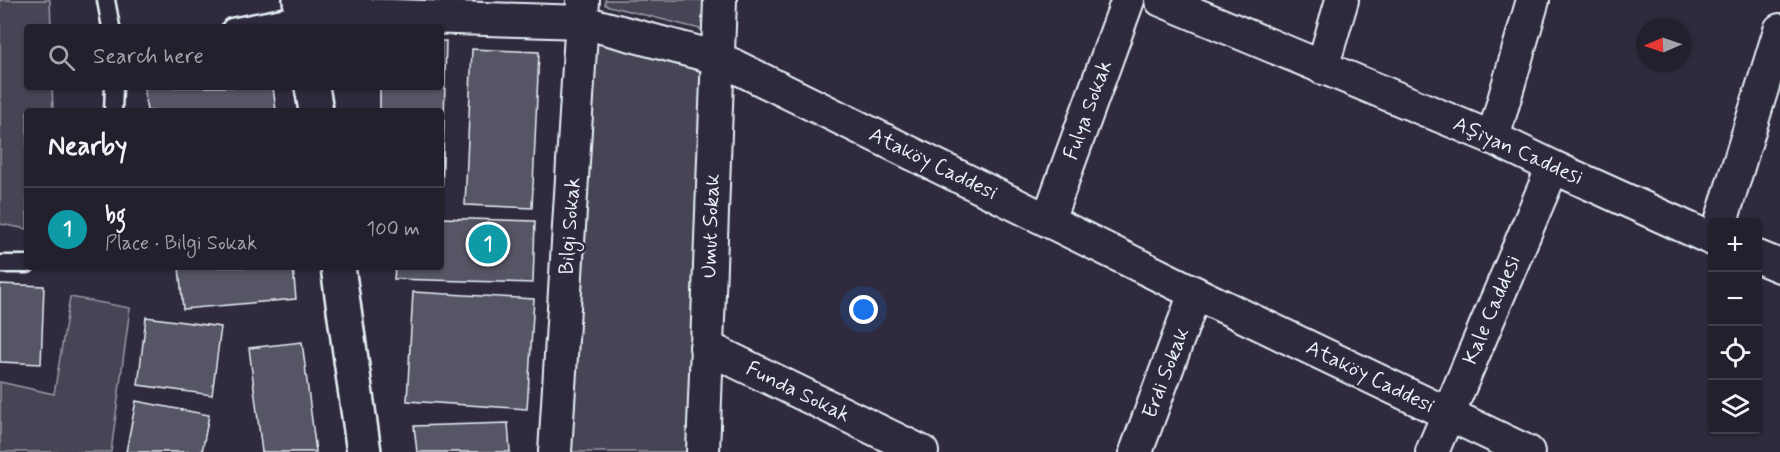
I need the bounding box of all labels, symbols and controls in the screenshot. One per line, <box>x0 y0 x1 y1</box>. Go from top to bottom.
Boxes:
north arrow <box>1636 18 1690 72</box>
search box <box>24 24 444 90</box>
icon: search <box>45 41 78 74</box>
text: Search here <box>93 43 204 71</box>
street label: Fulya Sokak <box>1057 56 1119 164</box>
street label: Aşiyan Caddesi <box>1449 110 1587 192</box>
street label: Ataköy Caddesi <box>864 121 1002 207</box>
text: Nearby <box>48 130 127 164</box>
street label: Umut Sokak <box>695 173 727 279</box>
street label: Bilgi Sokak <box>553 176 588 276</box>
text: bg <box>105 202 126 230</box>
text: 1 <box>63 216 72 243</box>
text: 100 m <box>366 216 420 243</box>
map controls <box>1708 218 1762 434</box>
button: + <box>1708 218 1762 272</box>
pin: 1 <box>468 222 508 266</box>
text: Place · Bilgi Sokak <box>105 230 257 257</box>
street label: Kale Caddesi <box>1456 251 1528 369</box>
button: − <box>1708 272 1762 326</box>
your location <box>849 295 878 324</box>
street label: Erdi Sokak <box>1136 323 1196 422</box>
button: locate <box>1708 326 1762 380</box>
street label: Ataköy Caddesi <box>1301 334 1439 420</box>
street label: Funda Sokak <box>741 355 855 429</box>
button: layers <box>1708 380 1762 434</box>

